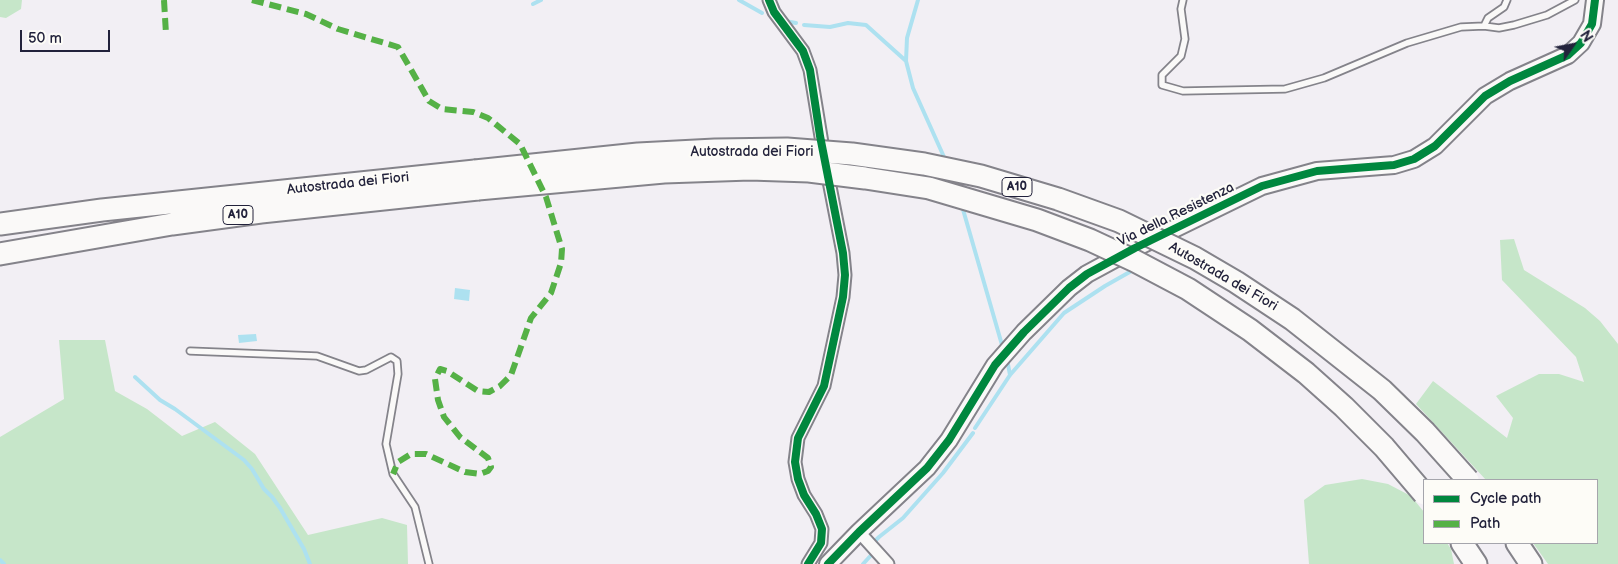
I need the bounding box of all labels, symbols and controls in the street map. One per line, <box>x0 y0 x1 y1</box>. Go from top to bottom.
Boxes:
scale bar <box>22 20 112 52</box>
north arrow <box>1548 20 1598 70</box>
text: N <box>1576 28 1596 46</box>
text: 50 m <box>28 29 62 48</box>
street label: Autostrada dei Fiori <box>691 144 813 160</box>
street label: Autostrada dei Fiori <box>286 169 410 199</box>
road number: A10 <box>1002 178 1032 196</box>
street label: Via della Resistenza <box>1115 179 1237 251</box>
road number: A10 <box>223 206 253 224</box>
street label: Autostrada dei Fiori <box>1166 239 1280 315</box>
legend <box>1423 479 1598 544</box>
text: Cycle path <box>1470 489 1541 508</box>
text: Path <box>1470 514 1500 533</box>

